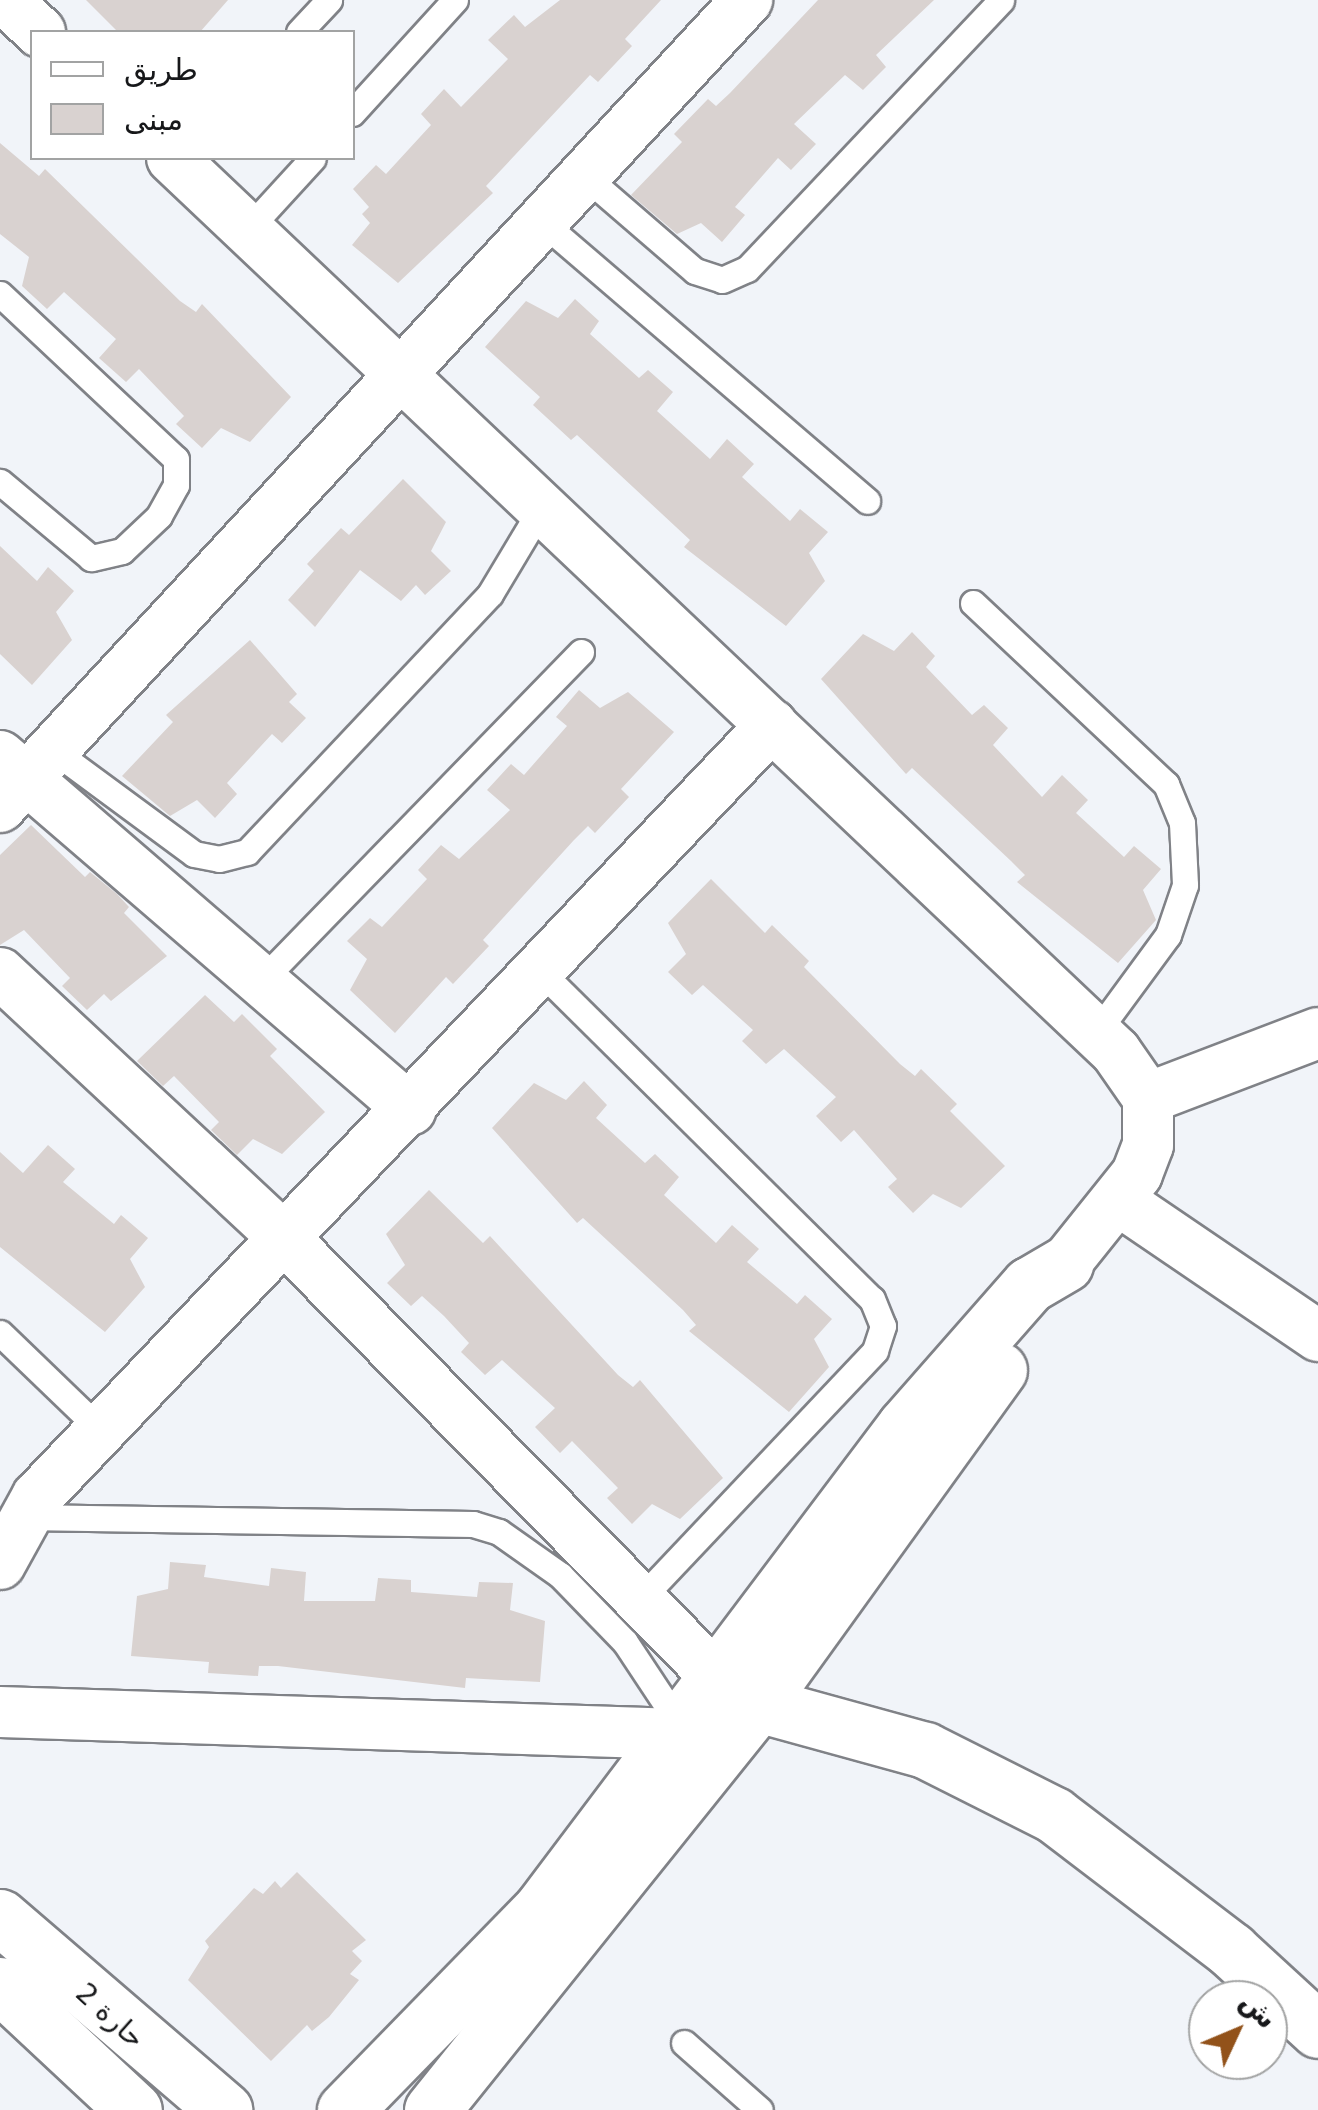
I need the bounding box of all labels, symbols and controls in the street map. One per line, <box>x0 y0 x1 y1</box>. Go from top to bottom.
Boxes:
legend <box>30 30 355 160</box>
text: طريق <box>124 52 198 87</box>
text: مبنى <box>124 102 183 137</box>
street label: حارة 2 <box>69 1977 151 2055</box>
north arrow <box>1188 1980 1288 2080</box>
text: ش <box>1233 1985 1284 2036</box>

